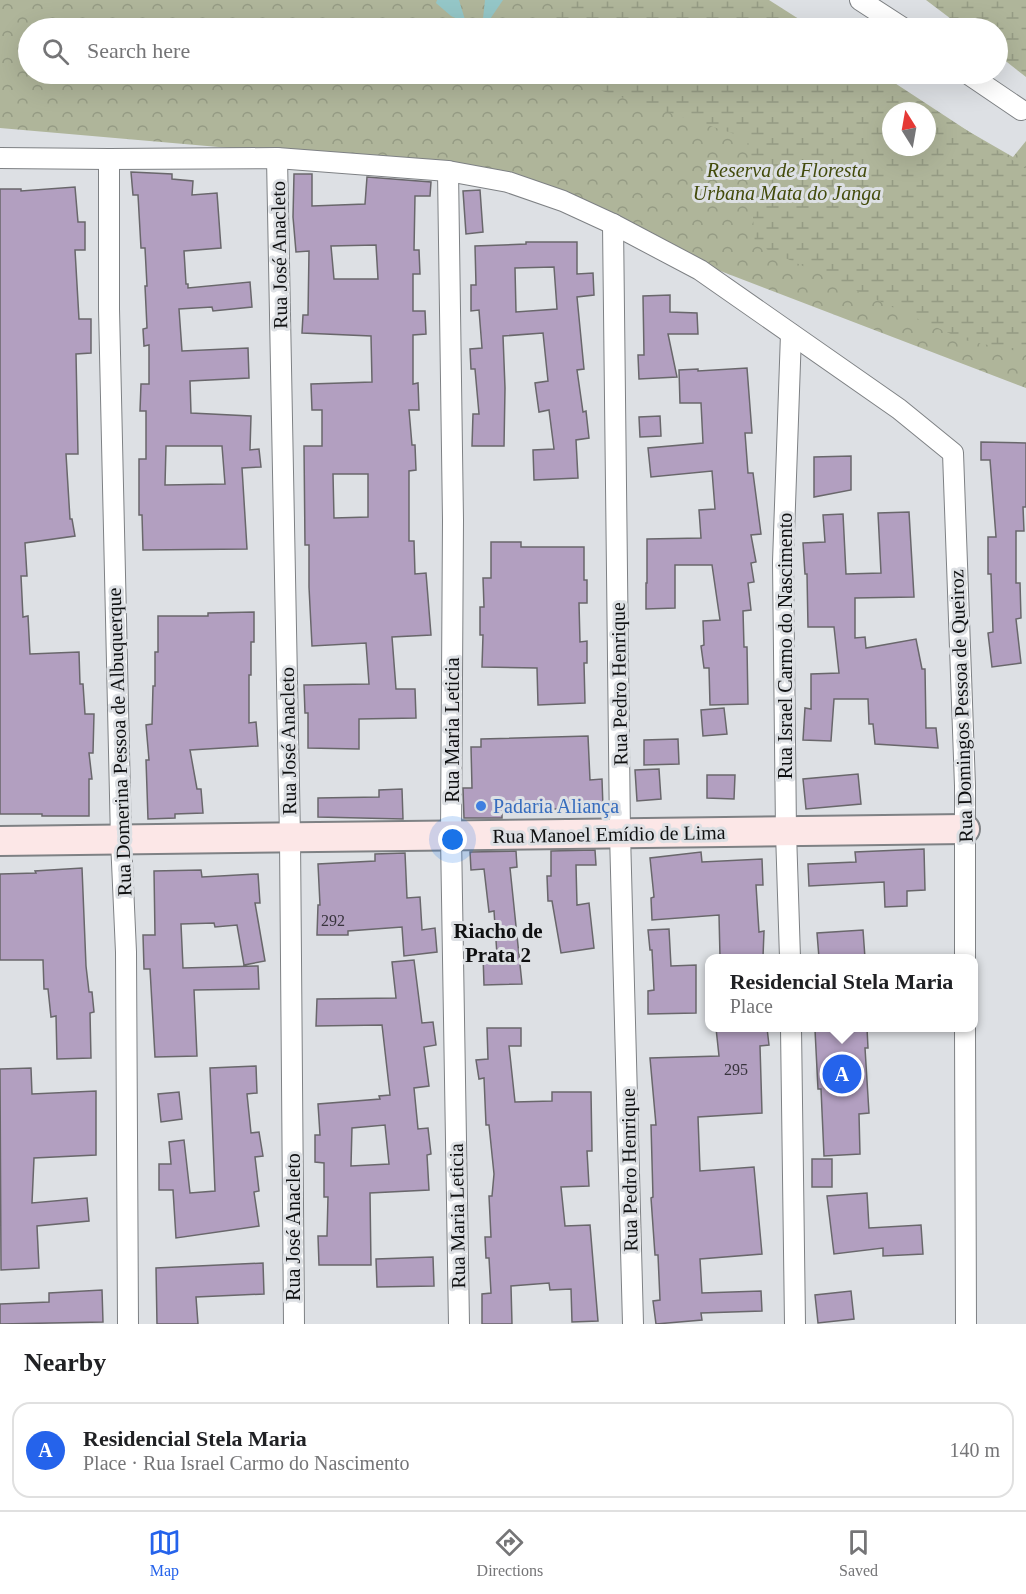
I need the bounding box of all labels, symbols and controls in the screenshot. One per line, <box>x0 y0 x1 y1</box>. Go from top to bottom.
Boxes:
search box <box>18 18 1008 84</box>
icon: search <box>39 35 72 68</box>
text: Search here <box>87 38 190 63</box>
north arrow <box>882 102 936 156</box>
park label: Reserva de Floresta Urbana Mata do Janga <box>693 159 881 205</box>
street label: Rua José Anacleto <box>267 181 291 329</box>
street label: Rua Israel Carmo do Nascimento <box>774 513 796 779</box>
street label: Rua Domingos Pessoa de Queiroz <box>945 569 978 843</box>
street label: Rua Domerina Pessoa de Albuquerque <box>103 587 136 897</box>
street label: Rua Pedro Henrique <box>607 602 632 766</box>
street label: Rua Maria Leticia <box>441 657 463 803</box>
street label: Rua José Anacleto <box>276 667 300 815</box>
place label: Padaria Aliança <box>493 795 619 818</box>
marker: Padaria Aliança <box>474 799 488 813</box>
street label: Rua Manoel Emídio de Lima <box>492 821 726 847</box>
your location <box>438 825 467 854</box>
house number: 292 <box>321 912 345 929</box>
district label: Riacho de Prata 2 <box>453 919 543 967</box>
popup <box>705 954 978 1032</box>
text: Residencial Stela Maria <box>730 969 953 994</box>
text: Place <box>730 995 773 1017</box>
pin: A <box>822 1052 862 1096</box>
house number: 295 <box>724 1061 748 1078</box>
street label: Rua Pedro Henrique <box>617 1088 642 1252</box>
street label: Rua Maria Leticia <box>445 1143 469 1289</box>
street label: Rua José Anacleto <box>282 1153 304 1301</box>
text: Nearby <box>24 1348 106 1377</box>
text: Residencial Stela Maria <box>83 1426 307 1451</box>
text: A <box>38 1439 53 1461</box>
text: 140 m <box>949 1439 1000 1461</box>
text: Place · Rua Israel Carmo do Nascimento <box>83 1452 410 1474</box>
tab: Map <box>148 1526 181 1580</box>
tab: Directions <box>477 1526 543 1580</box>
tab: Saved <box>839 1526 878 1580</box>

